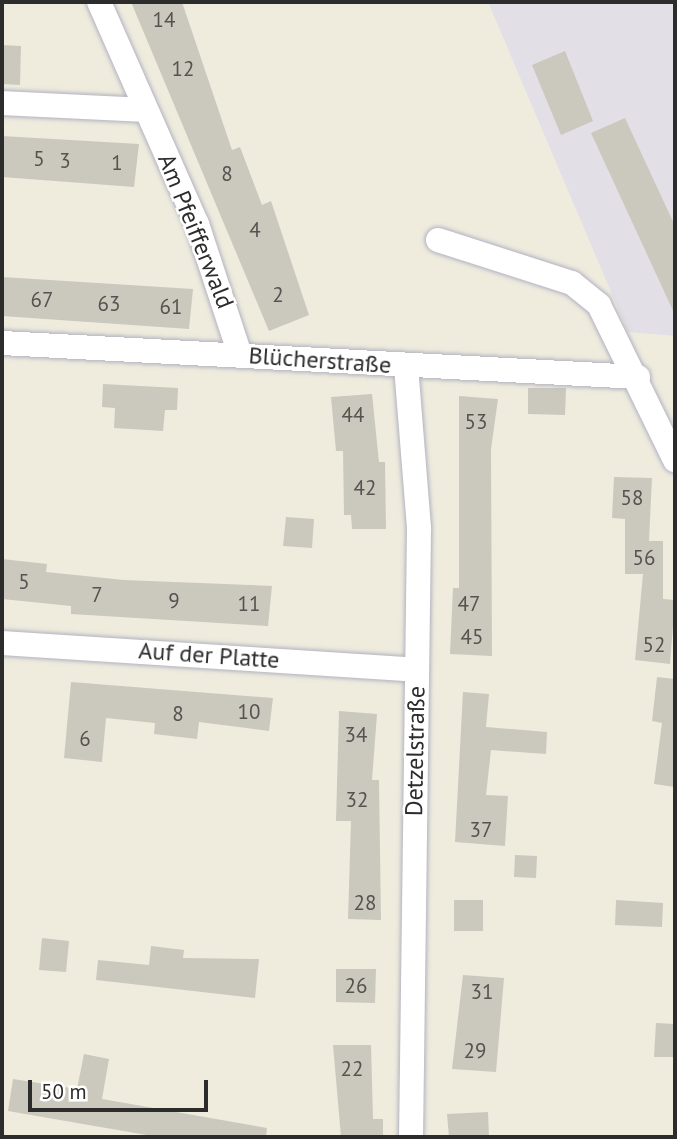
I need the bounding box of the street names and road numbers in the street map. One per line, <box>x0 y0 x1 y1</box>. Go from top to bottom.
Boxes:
street label: Am Pfeifferwald <box>152 149 240 313</box>
street label: Blücherstraße <box>248 341 392 379</box>
street label: Auf der Platte <box>138 636 280 674</box>
street label: Detzelstraße <box>399 686 431 816</box>

